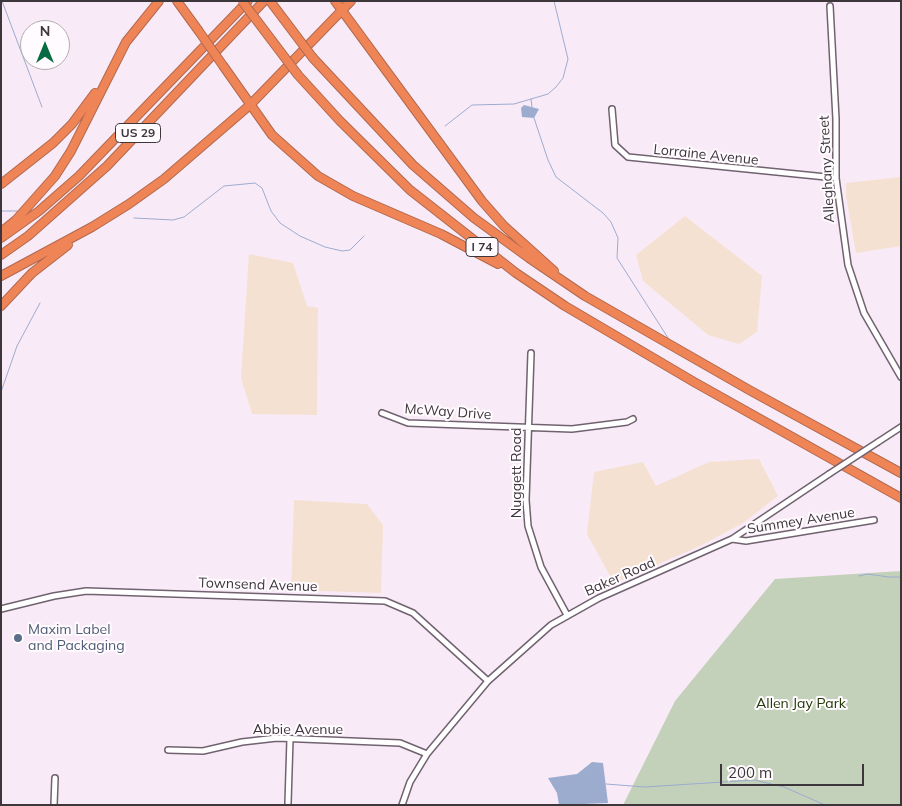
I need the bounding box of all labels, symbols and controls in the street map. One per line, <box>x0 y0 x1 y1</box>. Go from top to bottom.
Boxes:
north arrow <box>20 20 70 70</box>
text: N <box>40 22 50 40</box>
street label: Alleghany Street <box>816 115 838 223</box>
road number: US 29 <box>116 124 160 142</box>
street label: Lorraine Avenue <box>653 141 759 169</box>
road number: I 74 <box>466 238 498 256</box>
street label: McWay Drive <box>404 401 492 423</box>
street label: Nuggett Road <box>509 428 525 518</box>
street label: Summey Avenue <box>746 504 856 538</box>
street label: Baker Road <box>582 554 658 600</box>
street label: Townsend Avenue <box>198 575 318 595</box>
place label: Maxim Label and Packaging <box>28 622 125 654</box>
marker: Maxim Label and Packaging <box>12 632 24 644</box>
park label: Allen Jay Park <box>756 696 846 712</box>
street label: Abbie Avenue <box>253 722 343 738</box>
scale bar <box>722 754 866 786</box>
text: 200 m <box>728 763 772 782</box>

